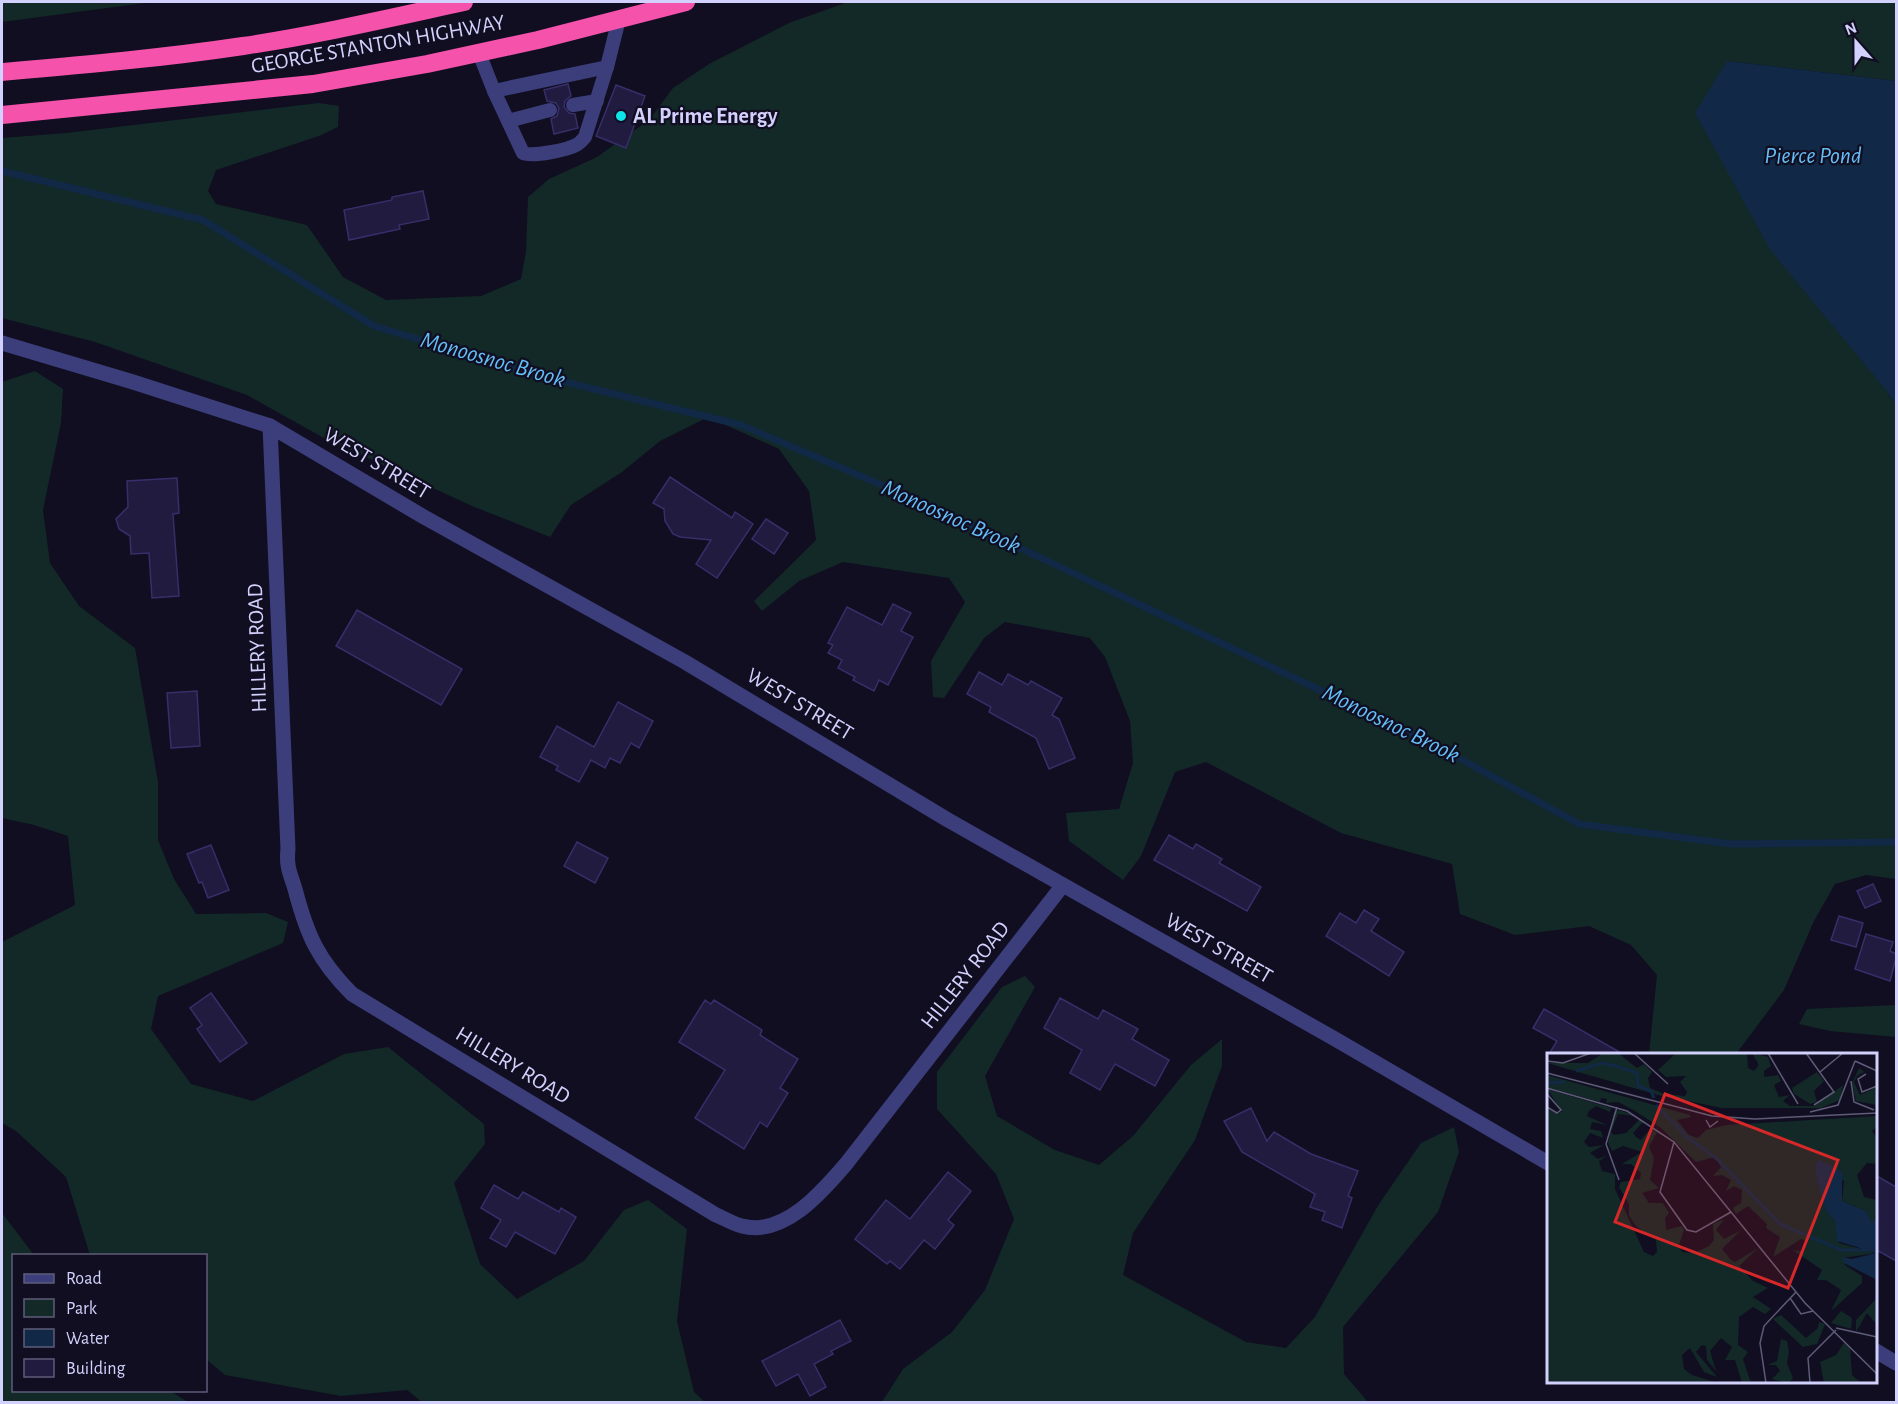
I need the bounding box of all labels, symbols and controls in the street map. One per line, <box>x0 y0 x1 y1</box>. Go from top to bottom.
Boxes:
street label: GEORGE STANTON HIGHWAY <box>249 11 507 77</box>
north arrow <box>1826 12 1886 72</box>
text: N <box>1843 19 1859 38</box>
place label: AL Prime Energy <box>633 105 778 128</box>
marker: AL Prime Energy <box>614 109 628 123</box>
water label: Pierce Pond <box>1764 144 1862 168</box>
water label: Monoosnoc Brook <box>418 328 568 392</box>
street label: WEST STREET <box>320 423 434 503</box>
water label: Monoosnoc Brook <box>878 476 1024 558</box>
street label: HILLERY ROAD <box>244 583 270 713</box>
street label: WEST STREET <box>743 664 857 744</box>
water label: Monoosnoc Brook <box>1319 680 1463 768</box>
street label: WEST STREET <box>1162 909 1277 988</box>
street label: HILLERY ROAD <box>917 917 1013 1033</box>
street label: HILLERY ROAD <box>452 1022 574 1108</box>
inset map <box>1547 1053 1877 1383</box>
legend <box>12 1254 207 1392</box>
text: Road <box>66 1270 102 1288</box>
text: Park <box>66 1300 98 1318</box>
text: Water <box>66 1330 109 1348</box>
text: Building <box>66 1360 126 1378</box>

